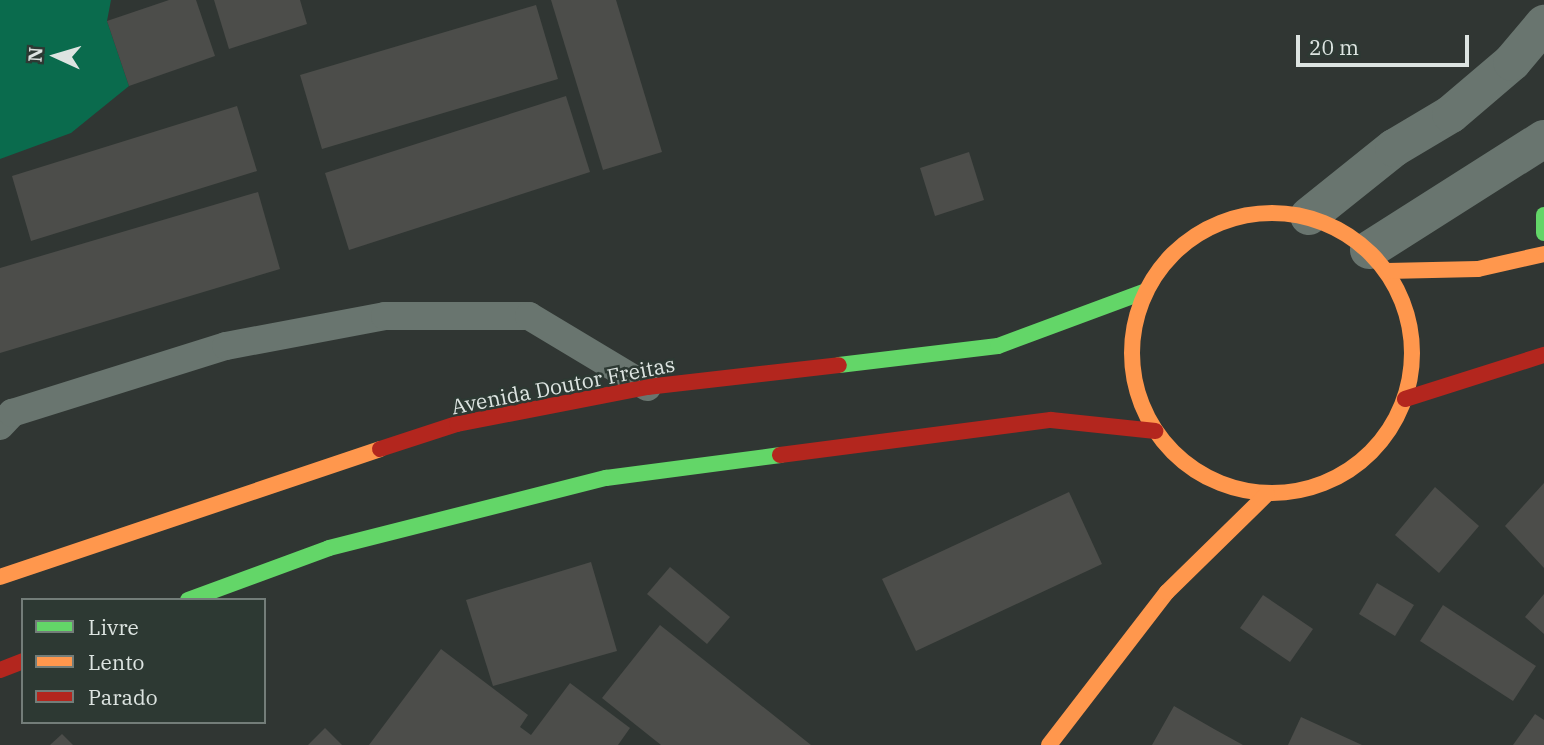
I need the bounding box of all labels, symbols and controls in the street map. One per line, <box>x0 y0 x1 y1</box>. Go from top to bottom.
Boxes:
north arrow <box>21 21 91 91</box>
scale bar <box>1299 21 1472 65</box>
text: 20 m <box>1309 33 1359 61</box>
text: N <box>23 46 48 63</box>
street label: Avenida Doutor Freitas <box>449 351 677 419</box>
legend <box>21 598 266 724</box>
text: Livre <box>88 613 139 641</box>
text: Lento <box>88 648 144 676</box>
text: Parado <box>88 683 158 711</box>

